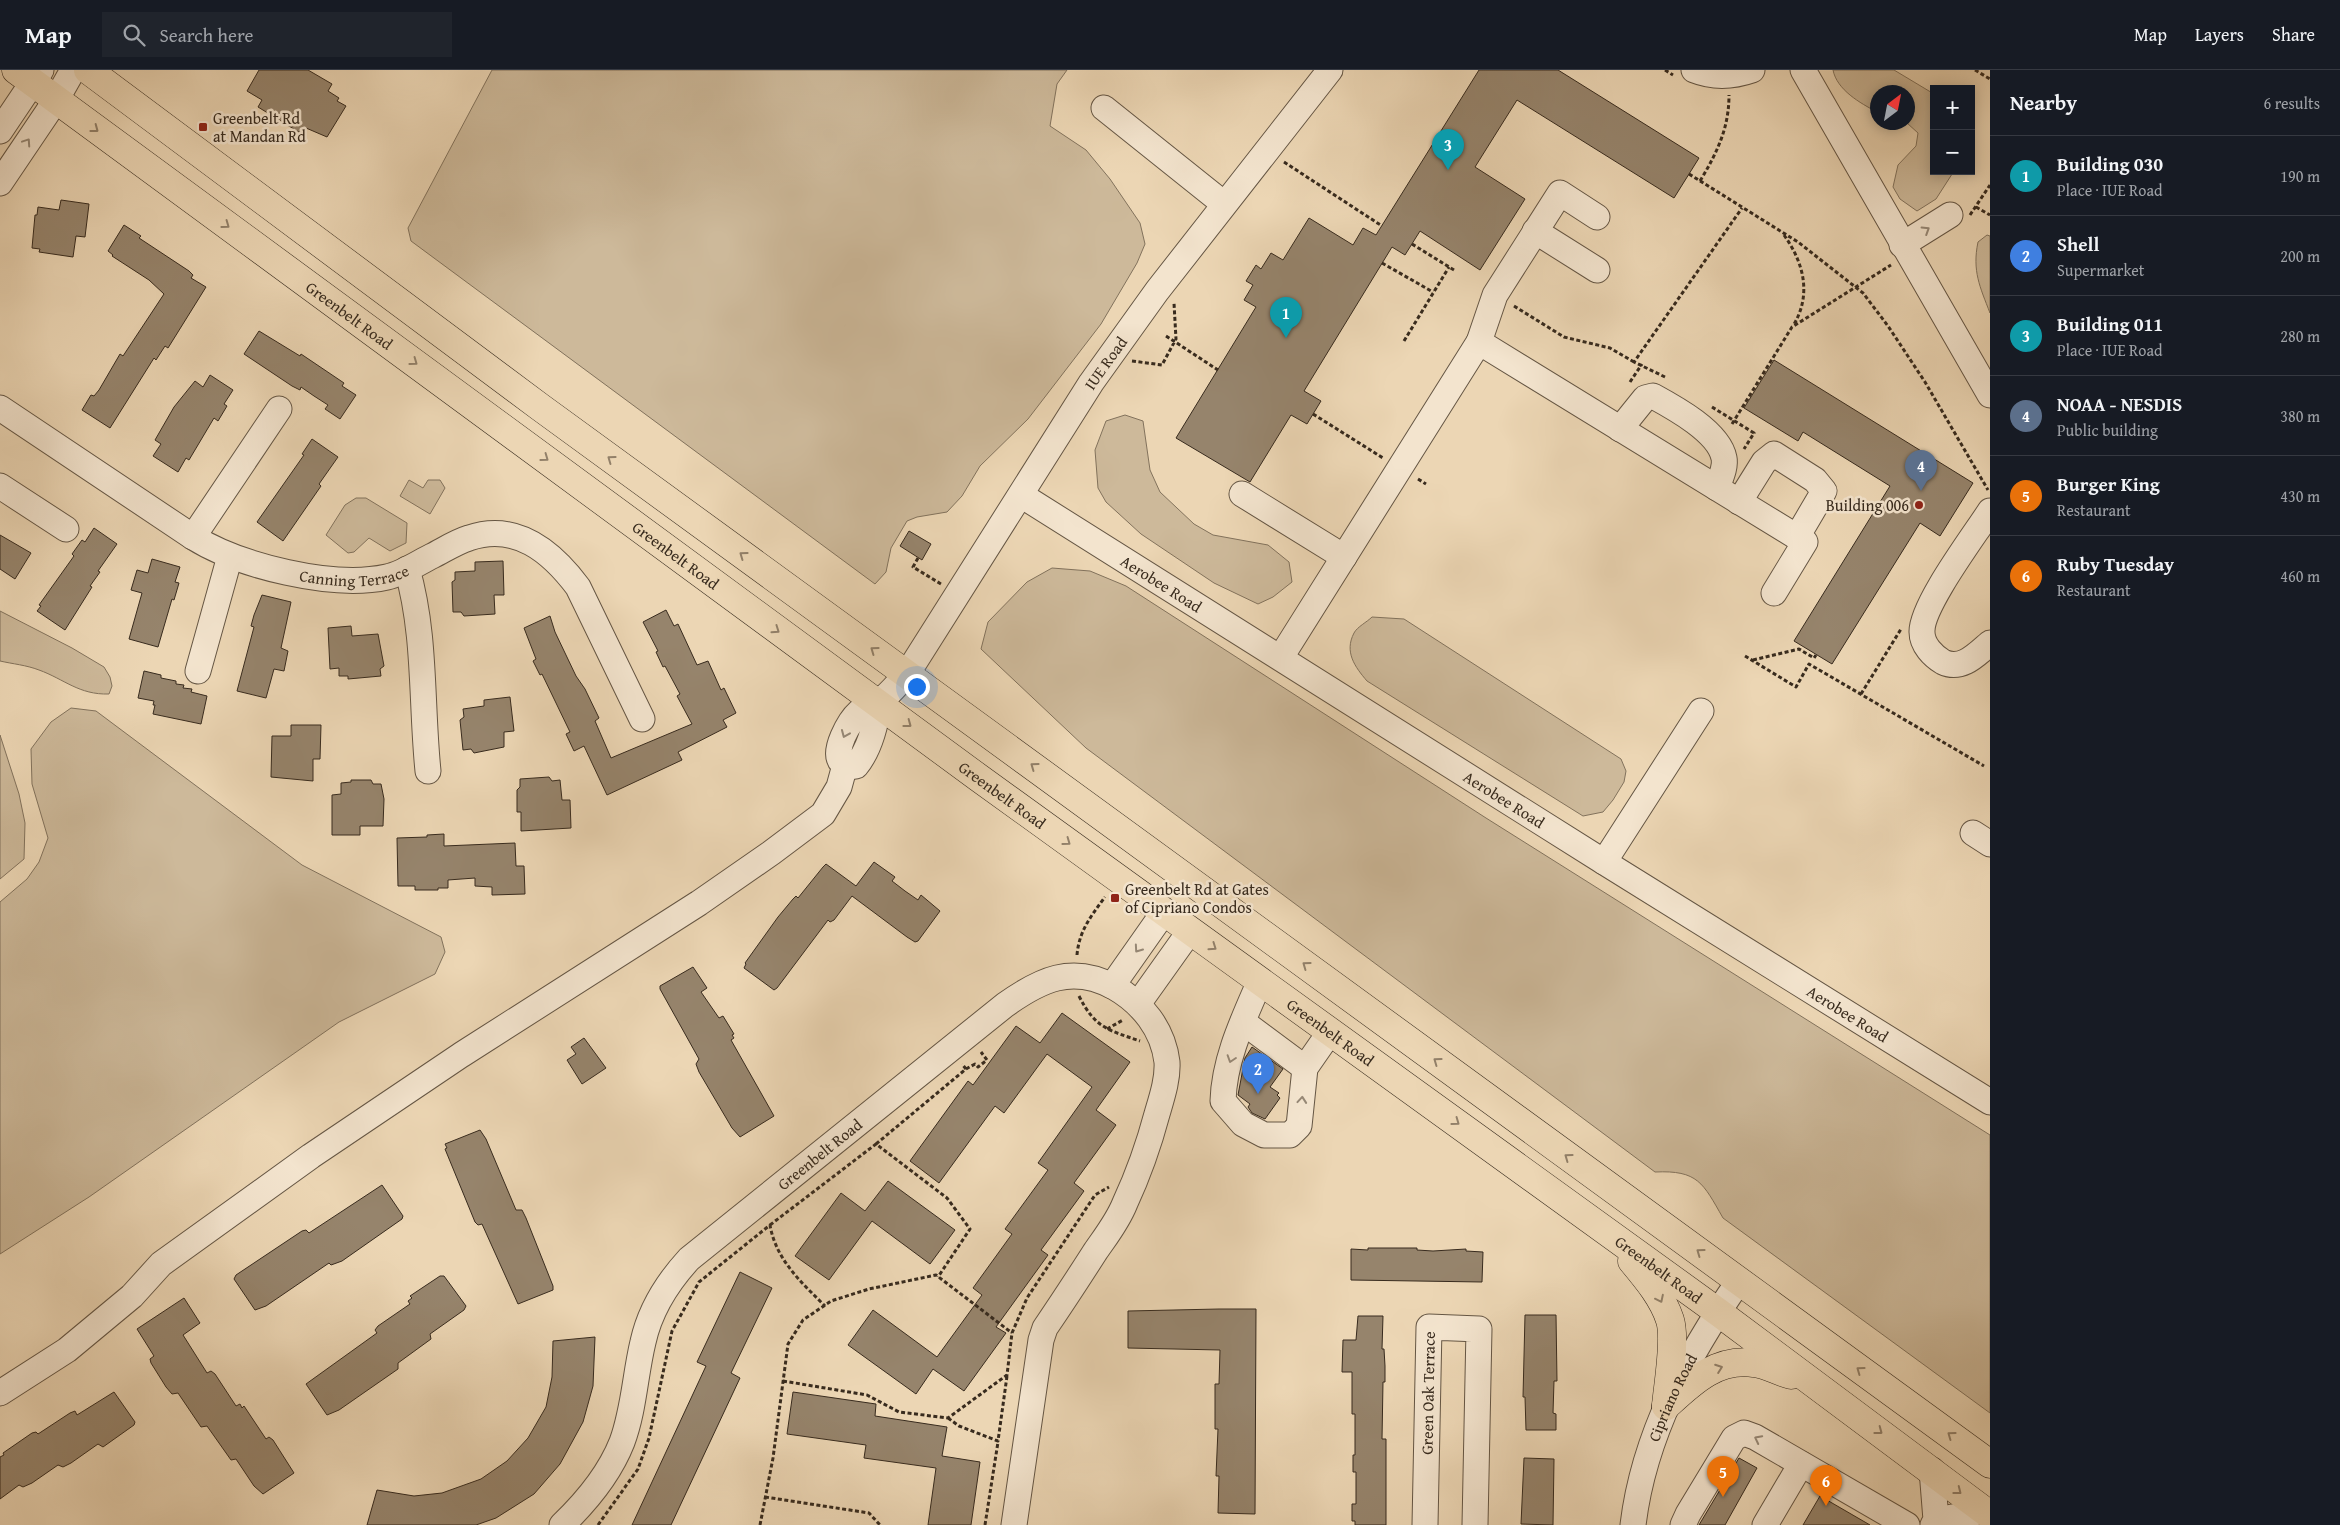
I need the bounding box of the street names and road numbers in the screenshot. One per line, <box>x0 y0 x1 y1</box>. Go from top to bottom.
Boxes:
street label: Greenbelt Road <box>301 275 398 356</box>
street label: IUE Road <box>1078 331 1133 394</box>
street label: Greenbelt Road <box>627 515 725 596</box>
street label: Aerobee Road <box>1116 549 1207 618</box>
street label: Canning Terrace <box>298 558 413 592</box>
street label: Greenbelt Road <box>954 755 1051 835</box>
street label: Aerobee Road <box>1459 765 1550 834</box>
street label: Aerobee Road <box>1802 979 1894 1048</box>
street label: Greenbelt Road <box>1282 992 1380 1072</box>
street label: Greenbelt Road <box>772 1112 867 1196</box>
street label: Greenbelt Road <box>1610 1229 1708 1309</box>
street label: Green Oak Terrace <box>1414 1331 1441 1455</box>
street label: Cipriano Road <box>1642 1349 1703 1445</box>

